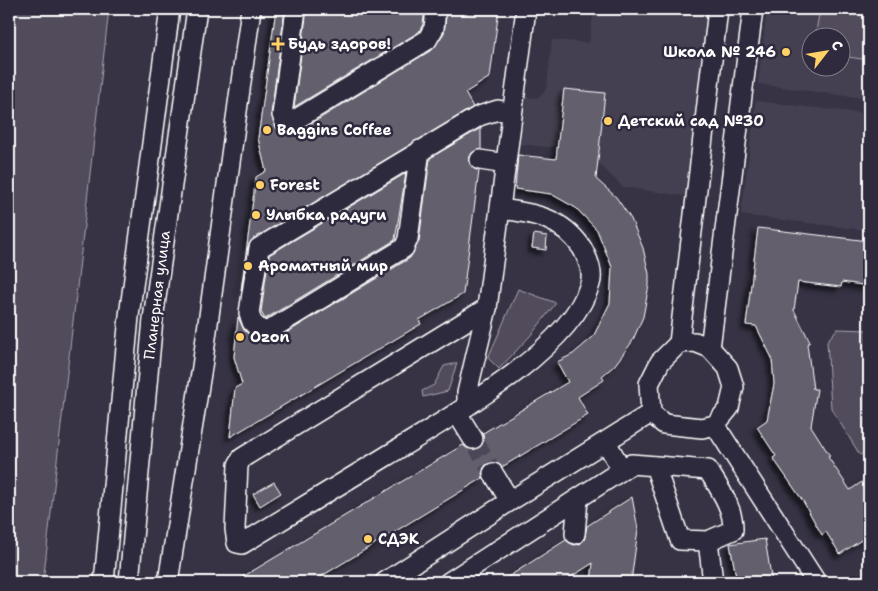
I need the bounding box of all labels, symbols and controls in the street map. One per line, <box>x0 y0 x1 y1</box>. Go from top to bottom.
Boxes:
north arrow <box>800 28 850 78</box>
place label: Будь здоров! <box>288 34 391 54</box>
text: С <box>827 37 847 54</box>
marker: Будь здоров! <box>272 38 284 50</box>
place label: Школа № 246 <box>663 42 776 62</box>
marker: Школа № 246 <box>780 46 792 58</box>
place label: Детский сад №30 <box>618 111 764 131</box>
marker: Детский сад №30 <box>602 115 614 127</box>
place label: Baggins Coffee <box>277 120 391 140</box>
marker: Baggins Coffee <box>261 124 273 136</box>
place label: Forest <box>270 175 320 195</box>
marker: Forest <box>254 179 266 191</box>
place label: Улыбка радуги <box>266 205 387 225</box>
marker: Улыбка радуги <box>250 209 262 221</box>
street label: Планерная улица <box>139 229 175 361</box>
place label: Ароматный мир <box>258 256 388 276</box>
marker: Ароматный мир <box>242 260 254 272</box>
place label: Ozon <box>250 327 290 347</box>
marker: Ozon <box>234 331 246 343</box>
place label: СДЭК <box>378 529 420 549</box>
marker: СДЭК <box>362 533 374 545</box>

